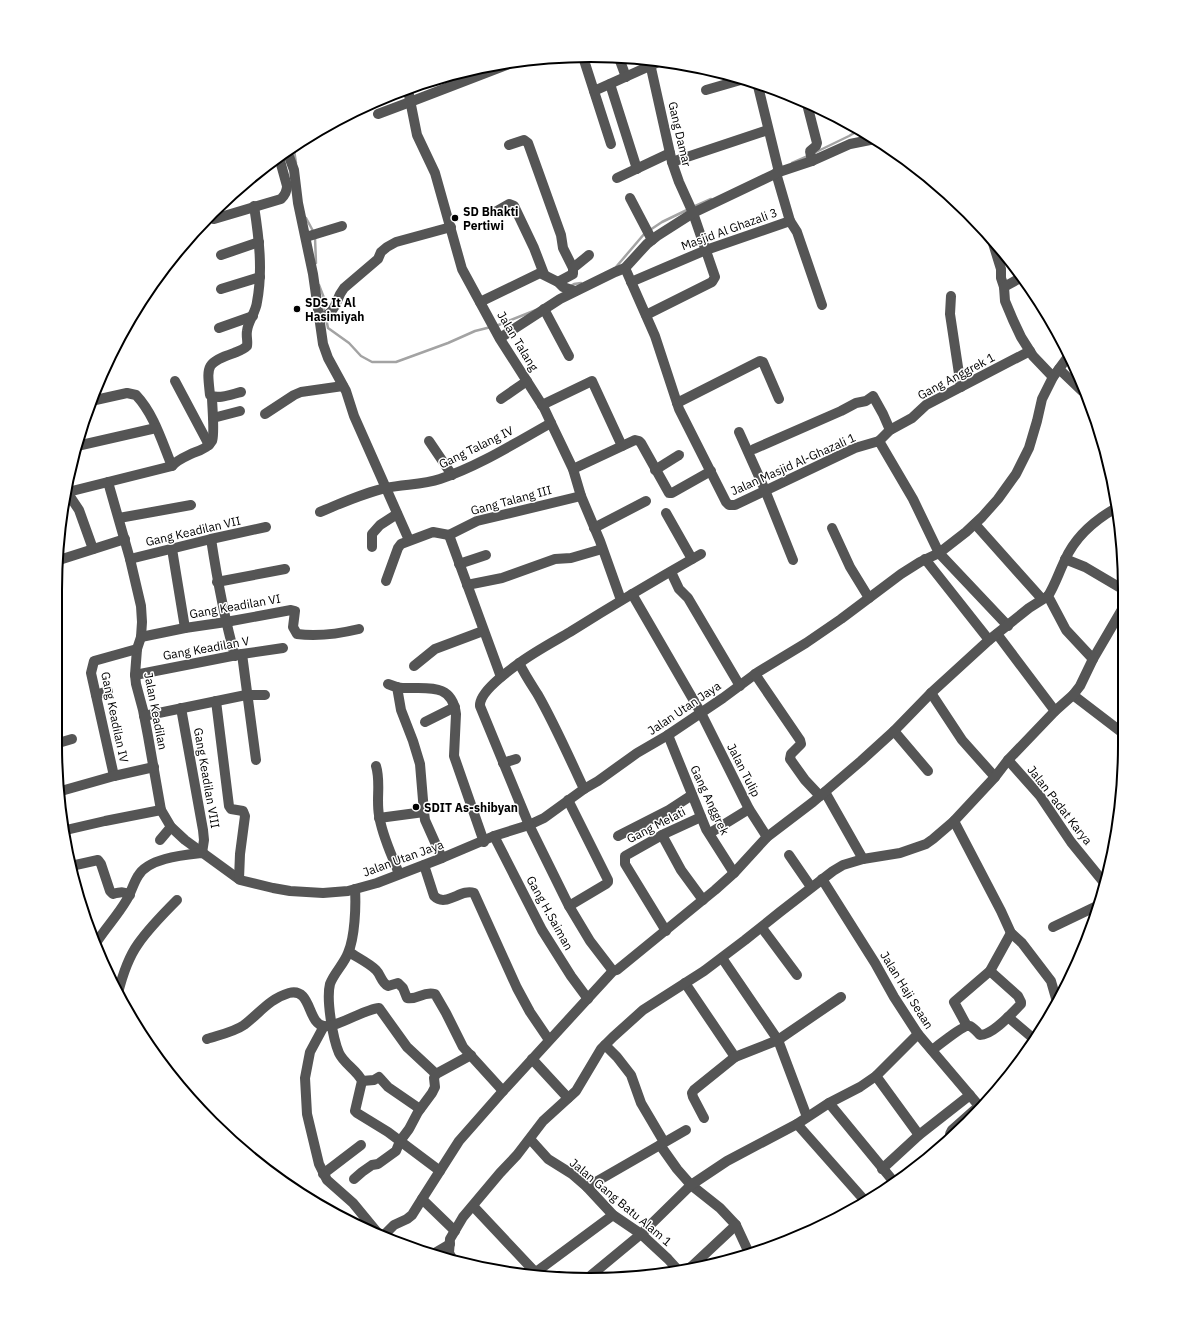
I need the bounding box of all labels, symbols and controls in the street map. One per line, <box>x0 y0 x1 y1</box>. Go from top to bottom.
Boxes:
street label: Gang Damar <box>665 100 695 169</box>
place label: SD Bhakti Pertiwi <box>463 204 519 233</box>
street label: Masjid Al Ghazali 3 <box>679 205 779 253</box>
marker: SD Bhakti Pertiwi <box>450 213 460 223</box>
place label: SDS It Al Hasimiyah <box>305 295 364 324</box>
marker: SDS It Al Hasimiyah <box>292 304 302 314</box>
street label: Jalan Talang <box>494 308 542 374</box>
street label: Gang Anggrek 1 <box>915 349 997 403</box>
street label: Gang Talang IV <box>436 422 516 471</box>
street label: Jalan Masjid Al-Ghazali 1 <box>728 430 858 498</box>
street label: Gang Talang III <box>469 482 553 518</box>
street label: Gang Keadilan VII <box>144 513 242 549</box>
street label: Gang Keadilan VI <box>188 591 282 621</box>
street label: Gang Keadilan V <box>162 633 251 663</box>
street label: Gang Keadilan IV <box>98 670 132 764</box>
street label: Jalan Keadilan <box>141 671 171 751</box>
street label: Jalan Utan Jaya <box>645 678 724 738</box>
street label: Gang Keadilan VIII <box>191 726 223 830</box>
street label: Jalan Tulip <box>724 741 764 799</box>
street label: Jalan Padat Karya <box>1024 762 1096 848</box>
street label: Gang Anggrek <box>687 763 733 838</box>
place label: SDIT As-shibyan <box>424 800 518 815</box>
marker: SDIT As-shibyan <box>411 802 421 812</box>
street label: Gang Melati <box>624 804 688 846</box>
street label: Jalan Utan Jaya <box>361 836 446 880</box>
street label: Gang H.Saiman <box>523 873 577 953</box>
street label: Jalan Haji Seaan <box>877 948 937 1032</box>
street label: Jalan Gang Batu Alam 1 <box>567 1155 675 1249</box>

